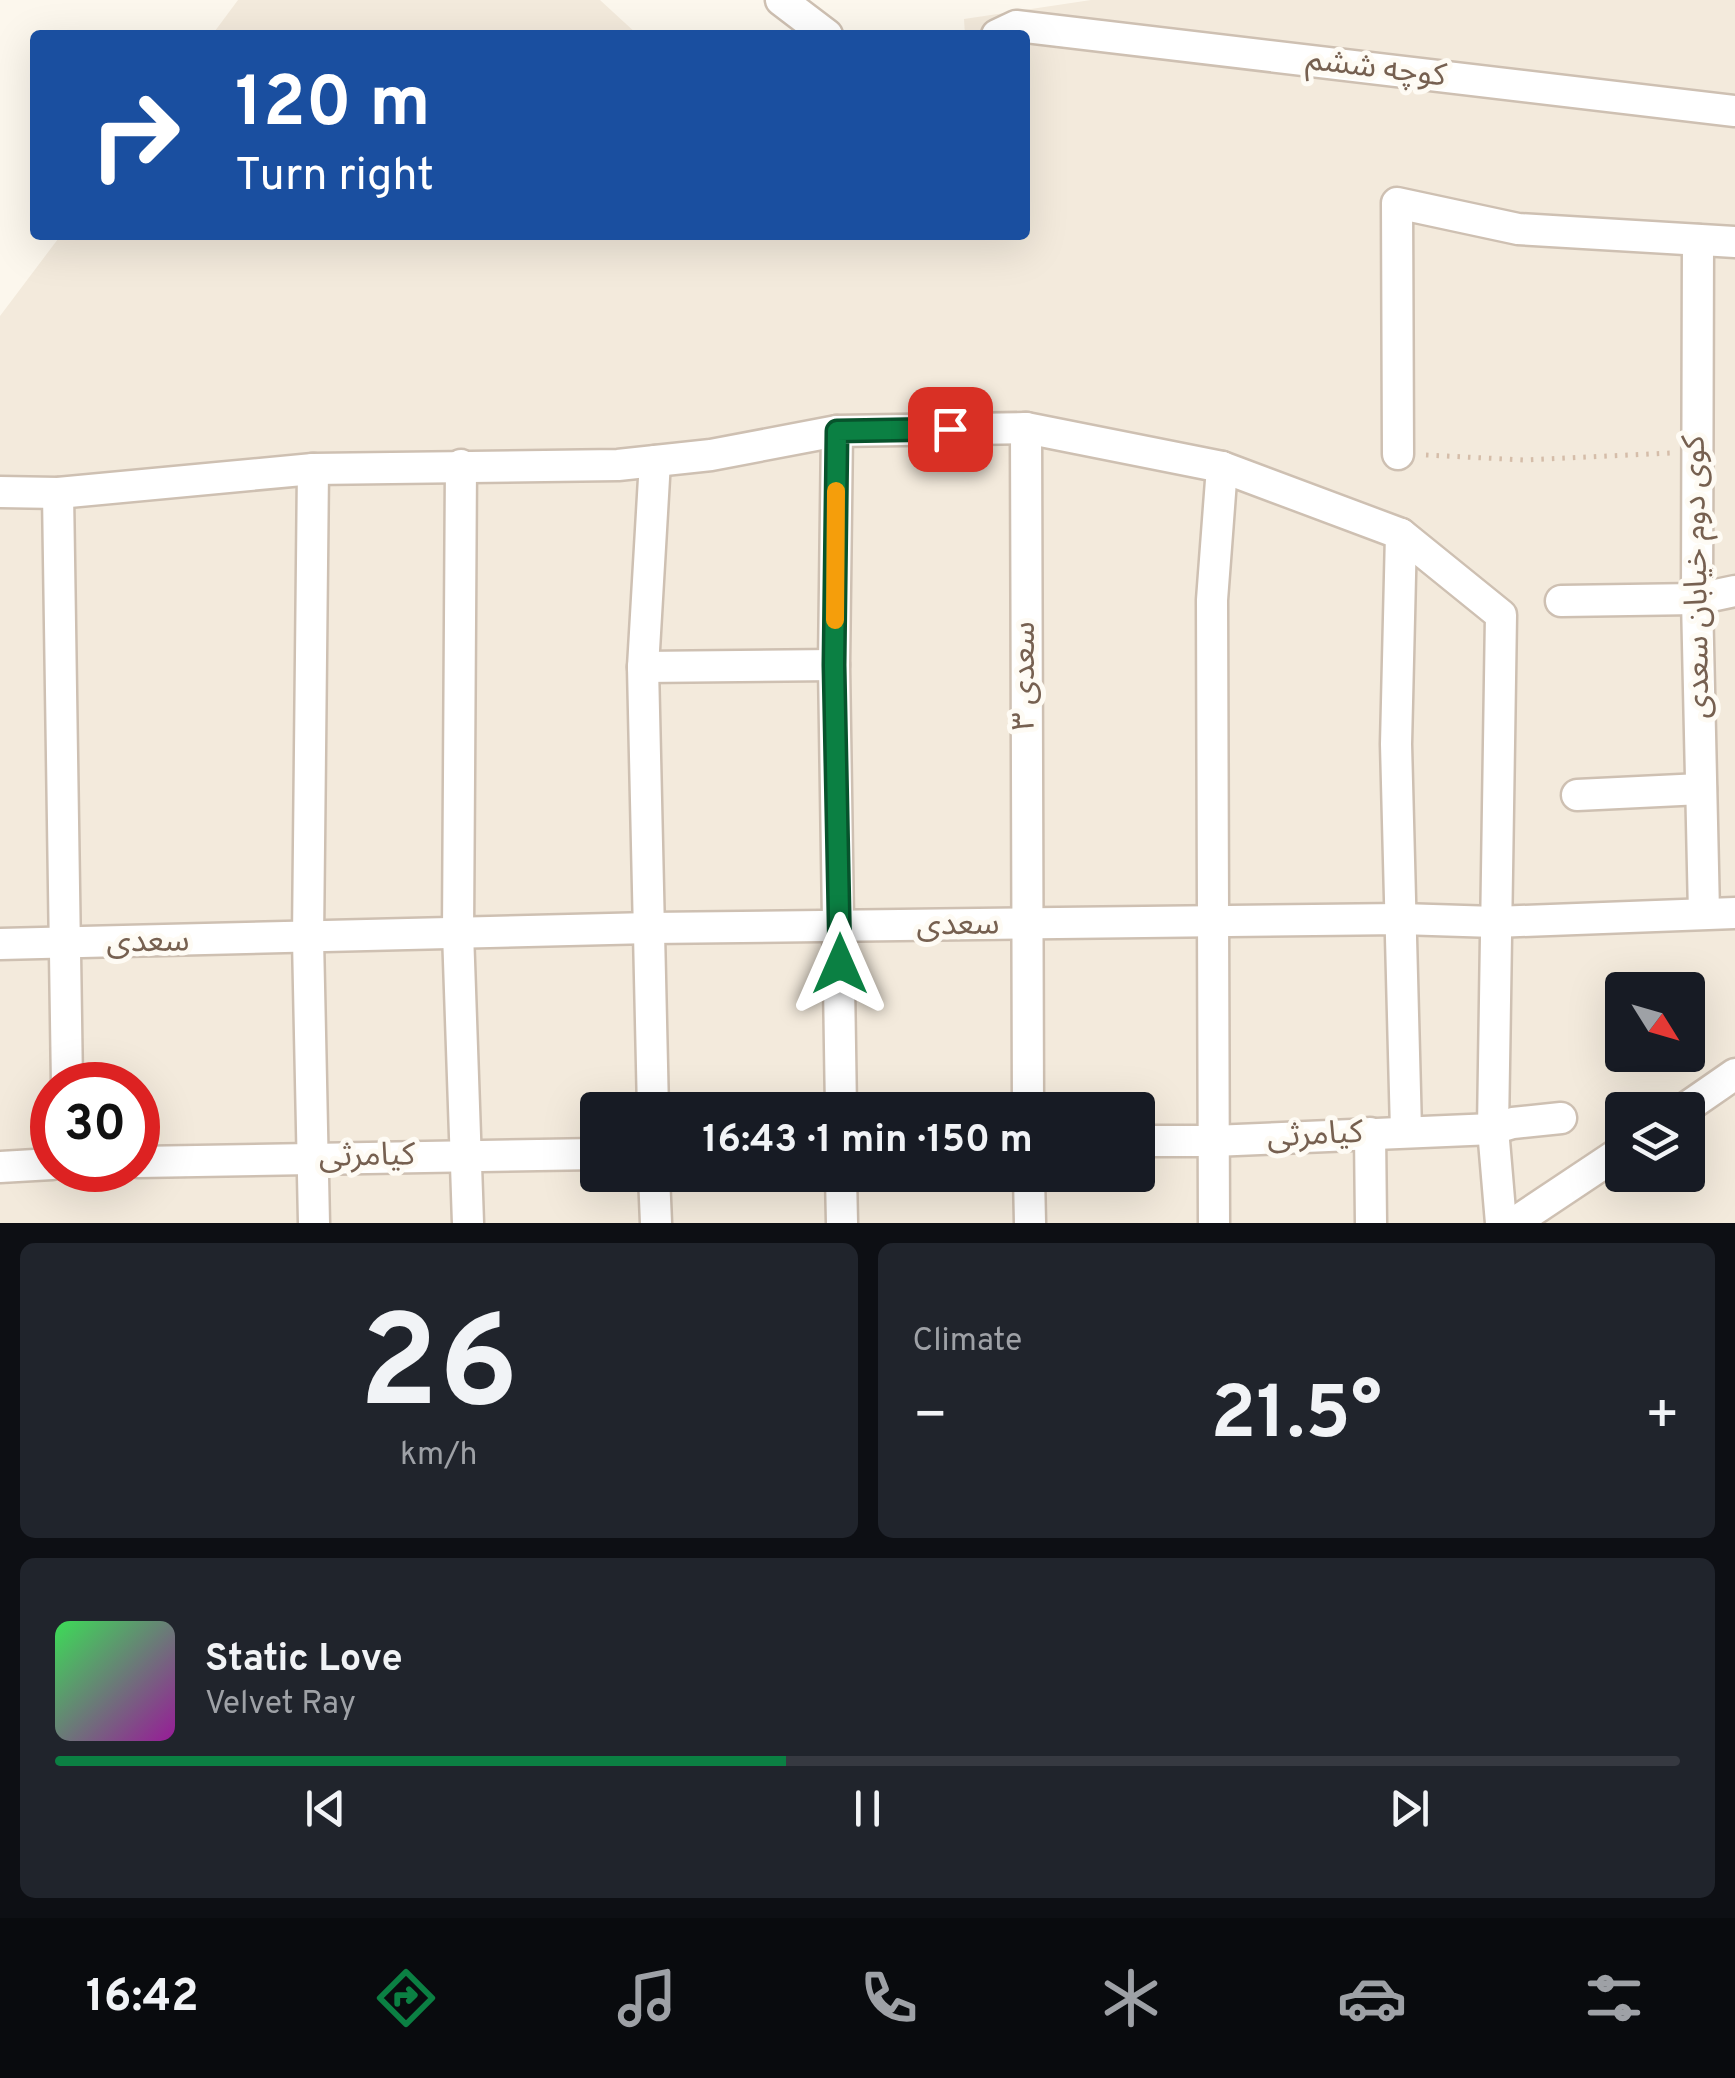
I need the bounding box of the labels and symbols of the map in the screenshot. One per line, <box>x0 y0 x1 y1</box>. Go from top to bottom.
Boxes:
street label: کوچه ششم <box>1304 41 1449 99</box>
pin <box>908 387 993 472</box>
street label: کوی دوم خیابان سعدی <box>1676 434 1721 719</box>
street label: سعدی ۳ <box>1006 622 1046 730</box>
street label: سعدی <box>916 905 1000 947</box>
position arrow <box>788 912 892 1016</box>
street label: سعدی <box>106 922 190 964</box>
north arrow <box>1605 972 1705 1072</box>
speed limit sign: 30 <box>30 1062 160 1192</box>
street label: کیامرثی <box>1266 1113 1365 1158</box>
street label: کیامرثی <box>319 1136 416 1178</box>

